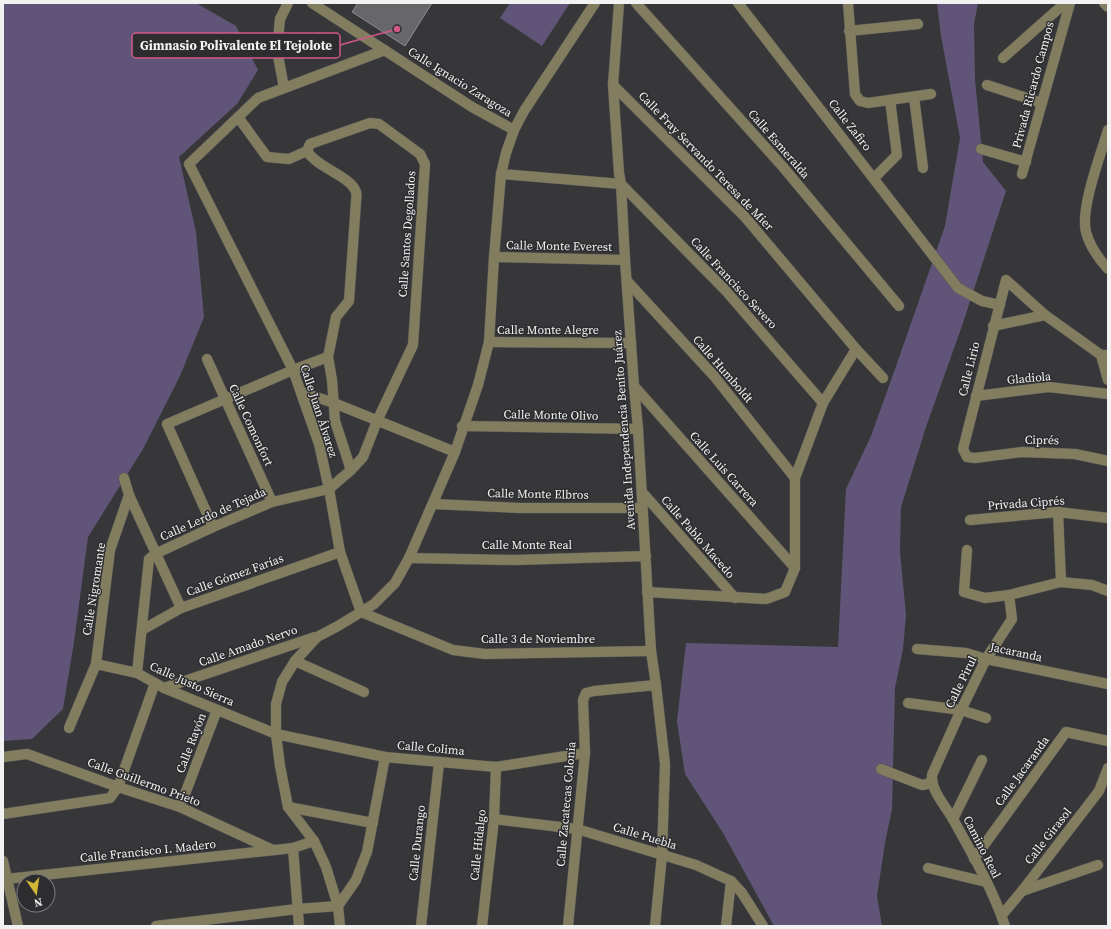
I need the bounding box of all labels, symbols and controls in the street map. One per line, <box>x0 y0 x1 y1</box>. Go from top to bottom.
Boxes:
street label: Privada Ricardo Campos <box>1008 20 1058 150</box>
callout: Gimnasio Polivalente El Tejolote <box>132 33 340 58</box>
text: Gimnasio Polivalente El Tejolote <box>140 37 332 54</box>
street label: Calle Ignacio Zaragoza <box>405 43 516 121</box>
street label: Calle Fray Servando Teresa de Mier <box>635 88 777 234</box>
street label: Calle Zafiro <box>825 96 875 154</box>
street label: Calle Esmeralda <box>745 106 814 183</box>
street label: Calle Santos Degollados <box>395 170 419 298</box>
street label: Calle Francisco Severo <box>687 234 781 333</box>
street label: Calle Monte Everest <box>506 237 612 255</box>
street label: Calle Monte Alegre <box>497 322 599 338</box>
street label: Avenida Independencia Benito Juárez <box>609 329 639 531</box>
street label: Calle Humboldt <box>689 332 757 406</box>
street label: Calle Lirio <box>954 340 984 398</box>
street label: Calle Juan Álvarez <box>296 362 342 460</box>
street label: Gladiola <box>1006 368 1053 388</box>
street label: Calle Comonfort <box>225 382 277 469</box>
street label: Calle Monte Olivo <box>503 406 599 424</box>
street label: Calle Luis Carrera <box>686 428 763 511</box>
street label: Ciprés <box>1025 432 1059 448</box>
street label: Calle Lerdo de Tejada <box>157 483 269 545</box>
street label: Calle Monte Elbros <box>487 485 589 503</box>
street label: Calle Pablo Macedo <box>658 492 739 582</box>
street label: Privada Ciprés <box>987 492 1065 514</box>
street label: Calle Monte Real <box>482 537 573 553</box>
street label: Calle Nigromante <box>79 541 109 637</box>
street label: Calle Gómez Farías <box>184 550 286 600</box>
street label: Calle Amado Nervo <box>197 621 300 670</box>
street label: Calle 3 de Noviembre <box>481 631 595 647</box>
street label: Jacaranda <box>987 638 1045 666</box>
street label: Calle Pirul <box>941 653 981 711</box>
street label: Calle Justo Sierra <box>147 658 238 710</box>
street label: Calle Rayón <box>172 711 210 775</box>
street label: Calle Jacaranda <box>991 732 1053 809</box>
street label: Calle Colima <box>396 737 466 759</box>
street label: Calle Zacatecas Colonia <box>553 740 580 867</box>
street label: Calle Guillermo Prieto <box>85 754 203 810</box>
street label: Calle Durango <box>405 804 429 882</box>
street label: Calle Girasol <box>1021 804 1075 868</box>
street label: Calle Hidalgo <box>466 808 490 881</box>
street label: Camino Real <box>959 813 1005 881</box>
street label: Calle Puebla <box>611 819 680 854</box>
street label: Calle Francisco I. Madero <box>79 836 217 866</box>
north arrow <box>16 873 56 913</box>
text: N <box>33 894 44 910</box>

